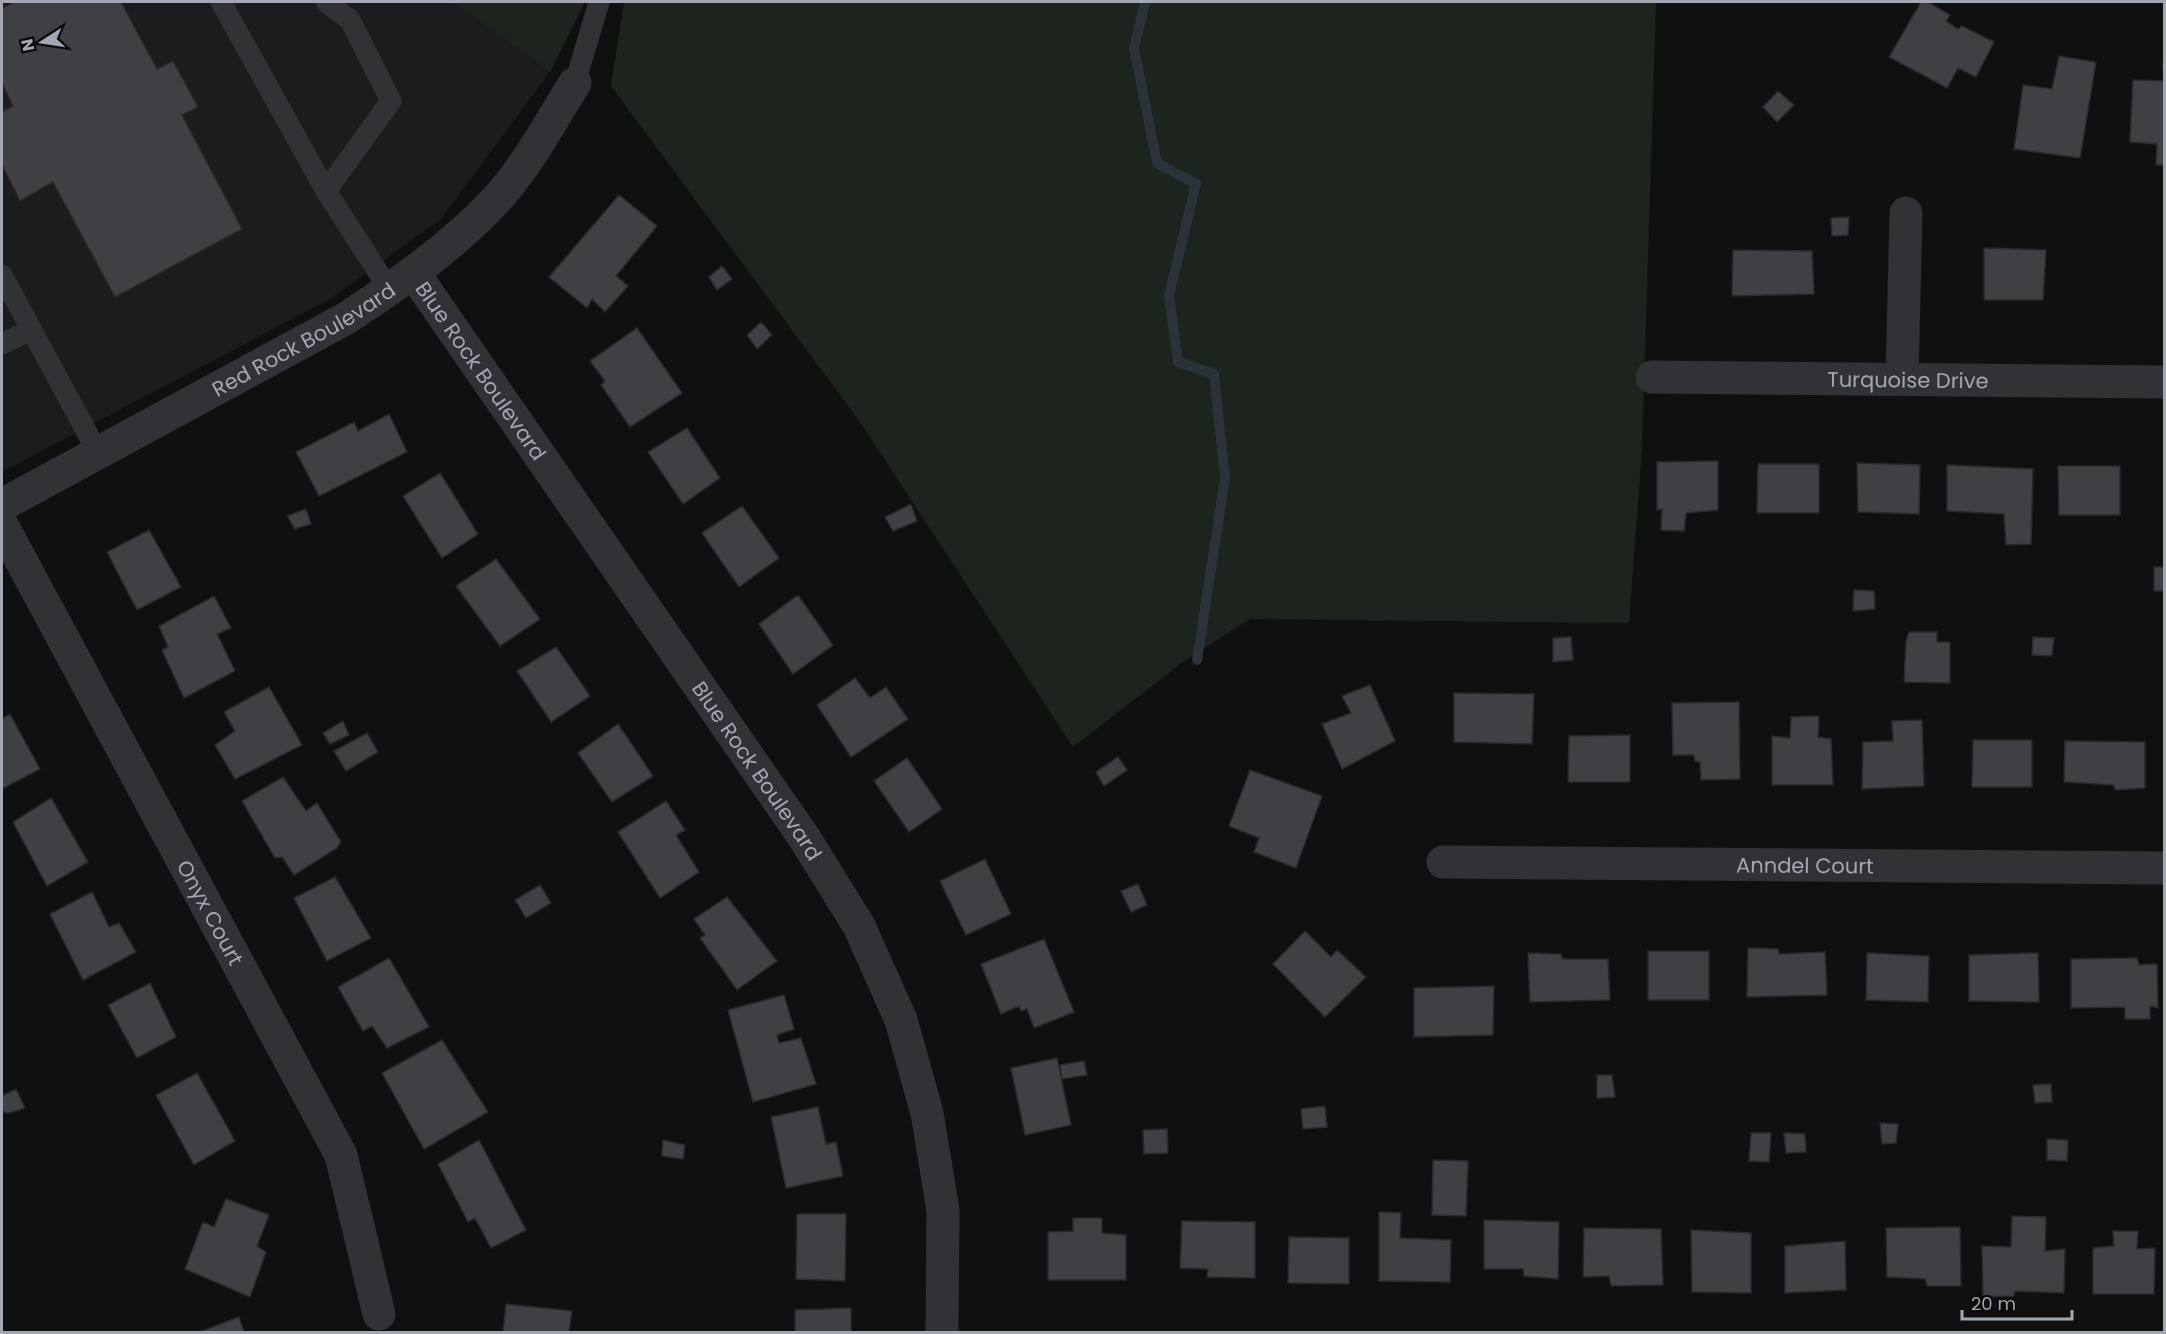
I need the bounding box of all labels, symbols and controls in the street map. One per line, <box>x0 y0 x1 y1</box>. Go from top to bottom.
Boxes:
north arrow <box>12 12 72 72</box>
text: N <box>15 37 40 53</box>
street label: Red Rock Boulevard <box>206 275 401 403</box>
street label: Blue Rock Boulevard <box>409 275 553 466</box>
street label: Turquoise Drive <box>1827 364 1989 395</box>
street label: Blue Rock Boulevard <box>686 675 829 866</box>
street label: Anndel Court <box>1736 850 1874 880</box>
street label: Onyx Court <box>170 854 251 970</box>
scale bar <box>1962 1283 2072 1321</box>
text: 20 m <box>1971 1291 2016 1316</box>

